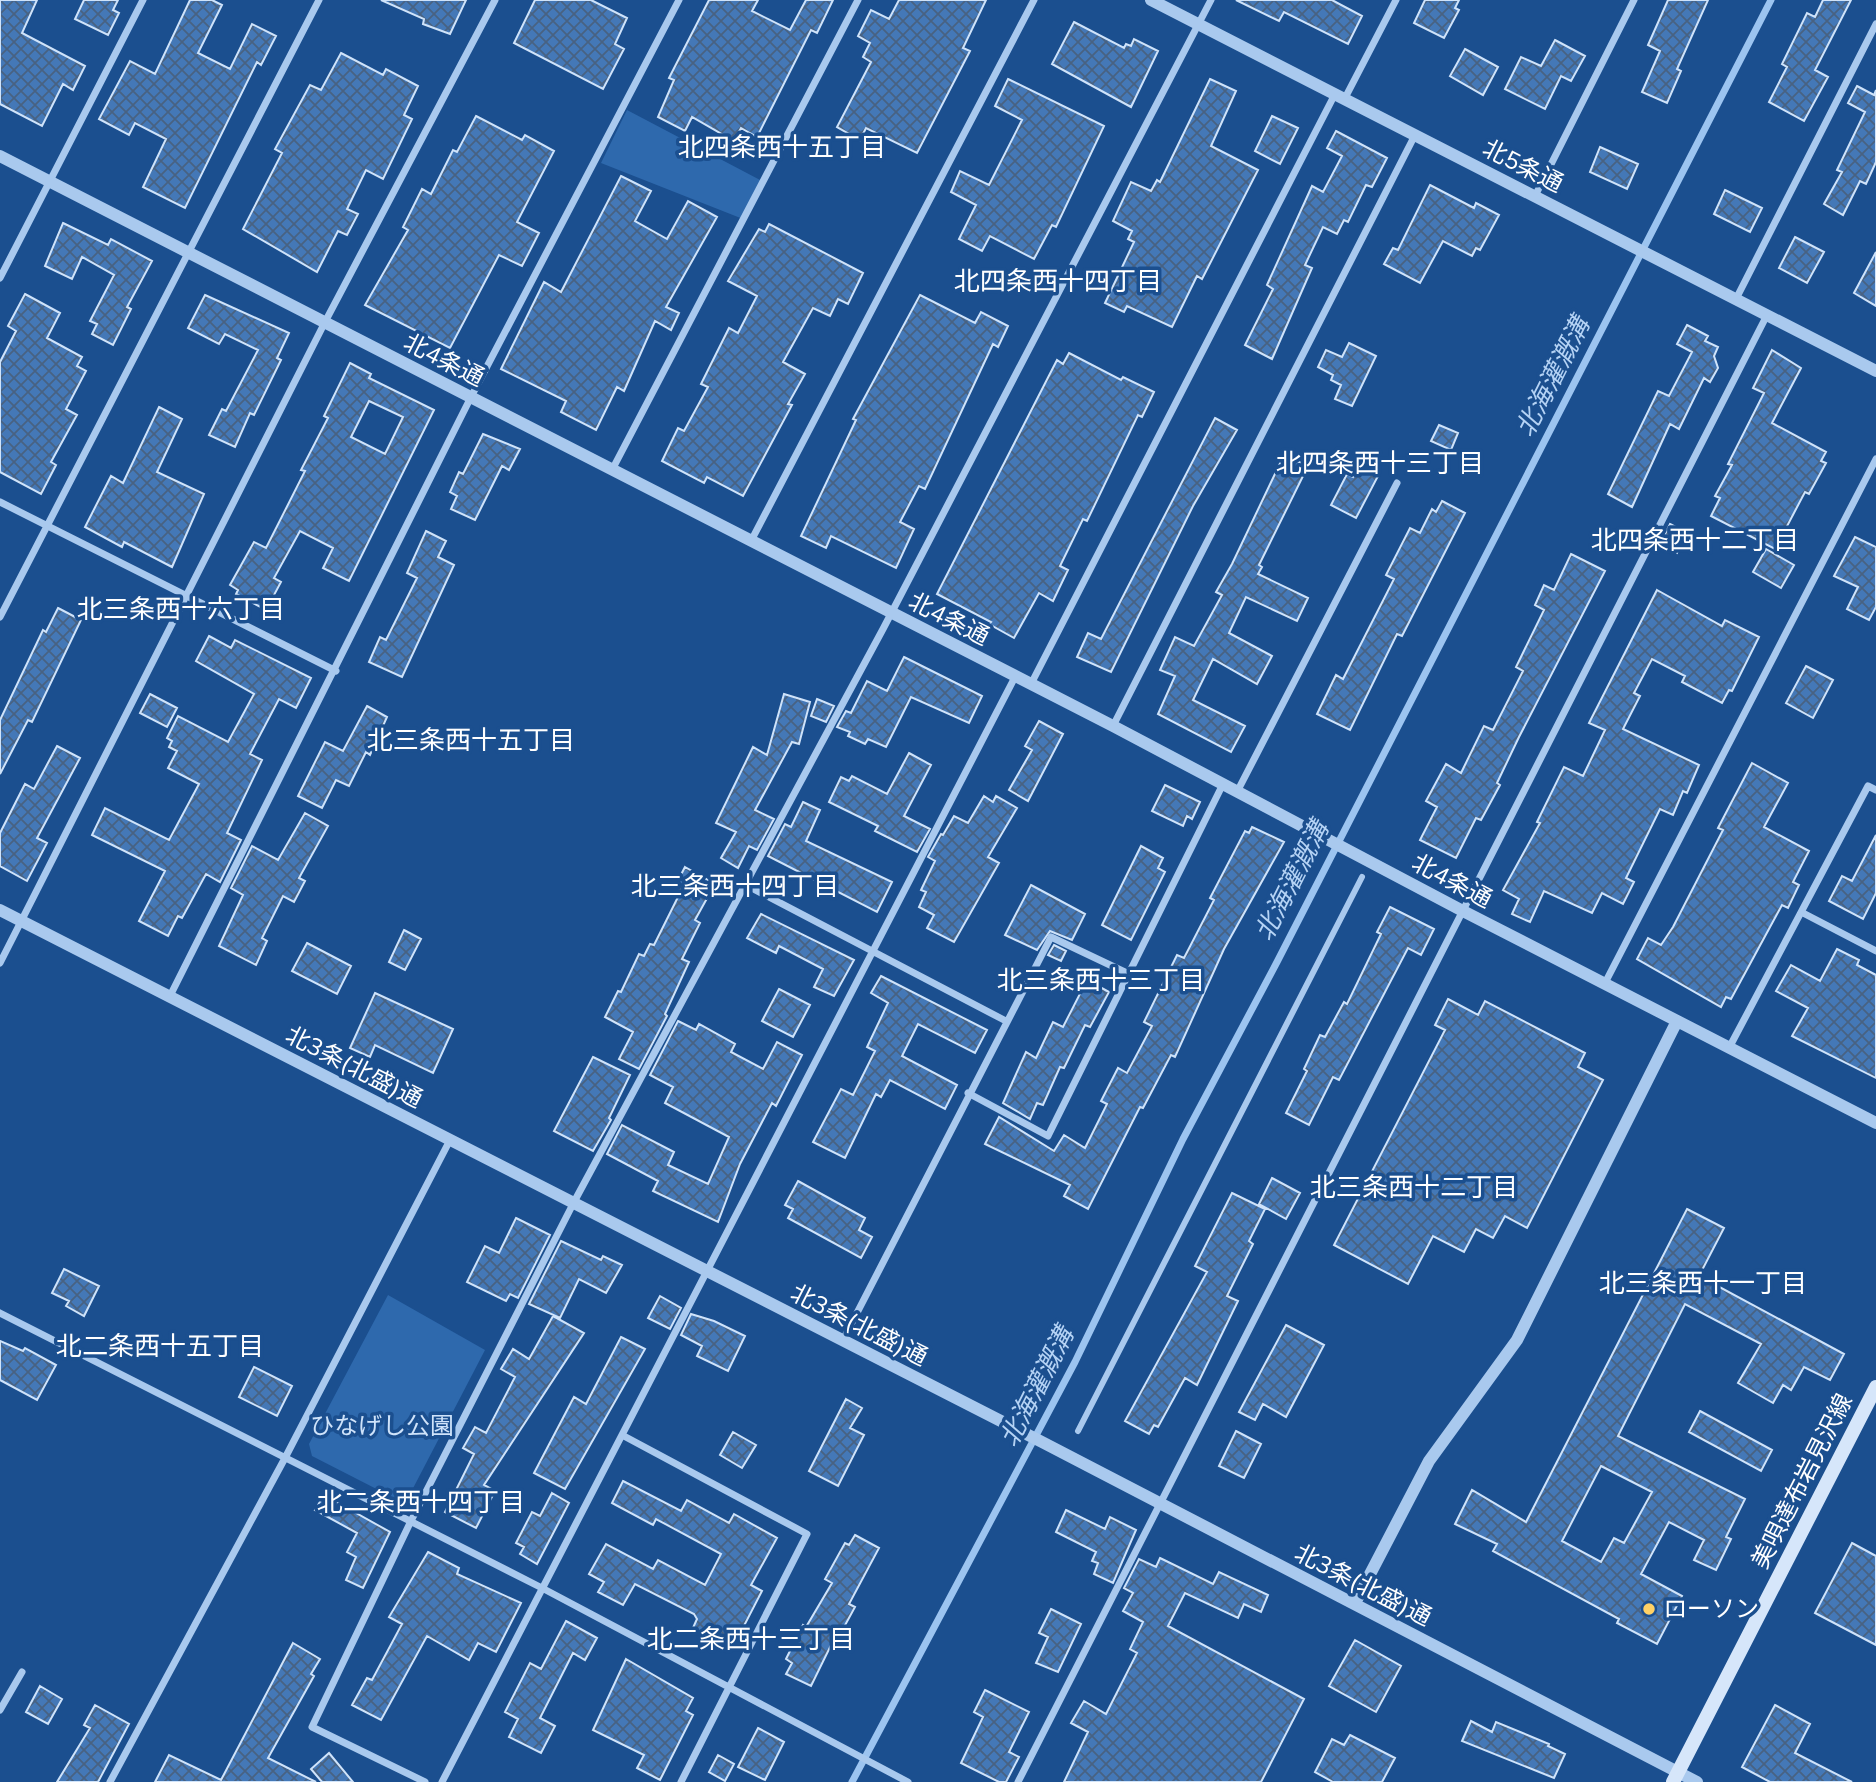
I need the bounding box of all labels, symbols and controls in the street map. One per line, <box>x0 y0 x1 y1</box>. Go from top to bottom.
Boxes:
district label: 北四条西十五丁目 <box>678 130 886 165</box>
street label: 北5条通 <box>1477 132 1569 200</box>
district label: 北四条西十四丁目 <box>954 264 1162 299</box>
water label: 北海灌漑溝 <box>1508 308 1600 443</box>
street label: 北4条通 <box>398 326 490 394</box>
district label: 北四条西十三丁目 <box>1276 446 1484 481</box>
district label: 北四条西十二丁目 <box>1591 523 1799 558</box>
street label: 北4条通 <box>903 585 995 653</box>
district label: 北三条西十六丁目 <box>77 592 285 627</box>
district label: 北三条西十五丁目 <box>367 723 575 758</box>
water label: 北海灌漑溝 <box>1247 812 1339 947</box>
street label: 北4条通 <box>1406 847 1498 915</box>
district label: 北三条西十四丁目 <box>631 869 839 904</box>
district label: 北三条西十三丁目 <box>997 963 1205 998</box>
street label: 北3条(北盛)通 <box>280 1019 428 1115</box>
district label: 北三条西十二丁目 <box>1310 1170 1518 1205</box>
district label: 北三条西十一丁目 <box>1599 1266 1807 1301</box>
street label: 北3条(北盛)通 <box>785 1277 933 1373</box>
water label: 北海灌漑溝 <box>992 1318 1084 1453</box>
district label: 北二条西十五丁目 <box>56 1329 264 1364</box>
street label: 美唄達布岩見沢線 <box>1744 1388 1860 1574</box>
park label: ひなげし公園 <box>310 1410 454 1442</box>
district label: 北二条西十四丁目 <box>317 1485 525 1520</box>
street label: 北3条(北盛)通 <box>1289 1537 1437 1633</box>
place label: ローソン <box>1663 1593 1759 1625</box>
marker: ローソン <box>1641 1601 1657 1617</box>
district label: 北二条西十三丁目 <box>647 1622 855 1657</box>

